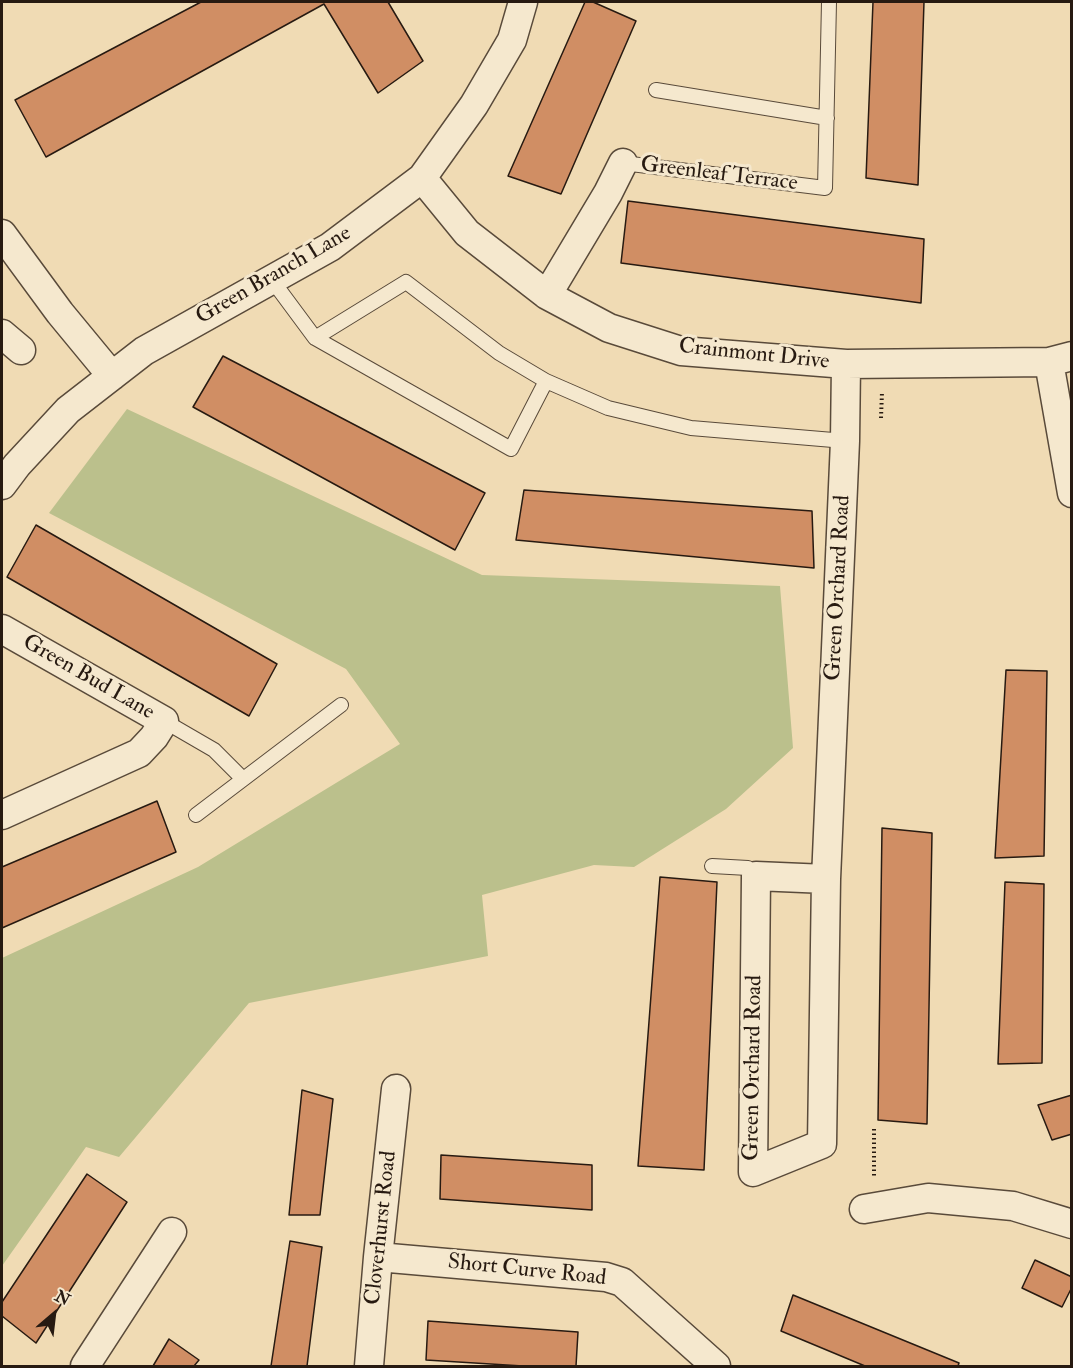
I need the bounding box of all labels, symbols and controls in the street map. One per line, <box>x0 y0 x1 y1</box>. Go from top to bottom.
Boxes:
street label: Greenleaf Terrace <box>639 152 799 198</box>
street label: Green Branch Lane <box>192 221 356 331</box>
street label: Crainmont Drive <box>677 334 831 376</box>
street label: Green Orchard Road <box>821 494 857 682</box>
street label: Green Bud Lane <box>17 630 159 726</box>
street label: Green Orchard Road <box>739 975 769 1161</box>
street label: Cloverhurst Road <box>361 1150 403 1306</box>
street label: Short Curve Road <box>446 1250 608 1292</box>
north arrow <box>24 1284 84 1344</box>
text: N <box>51 1286 73 1310</box>

